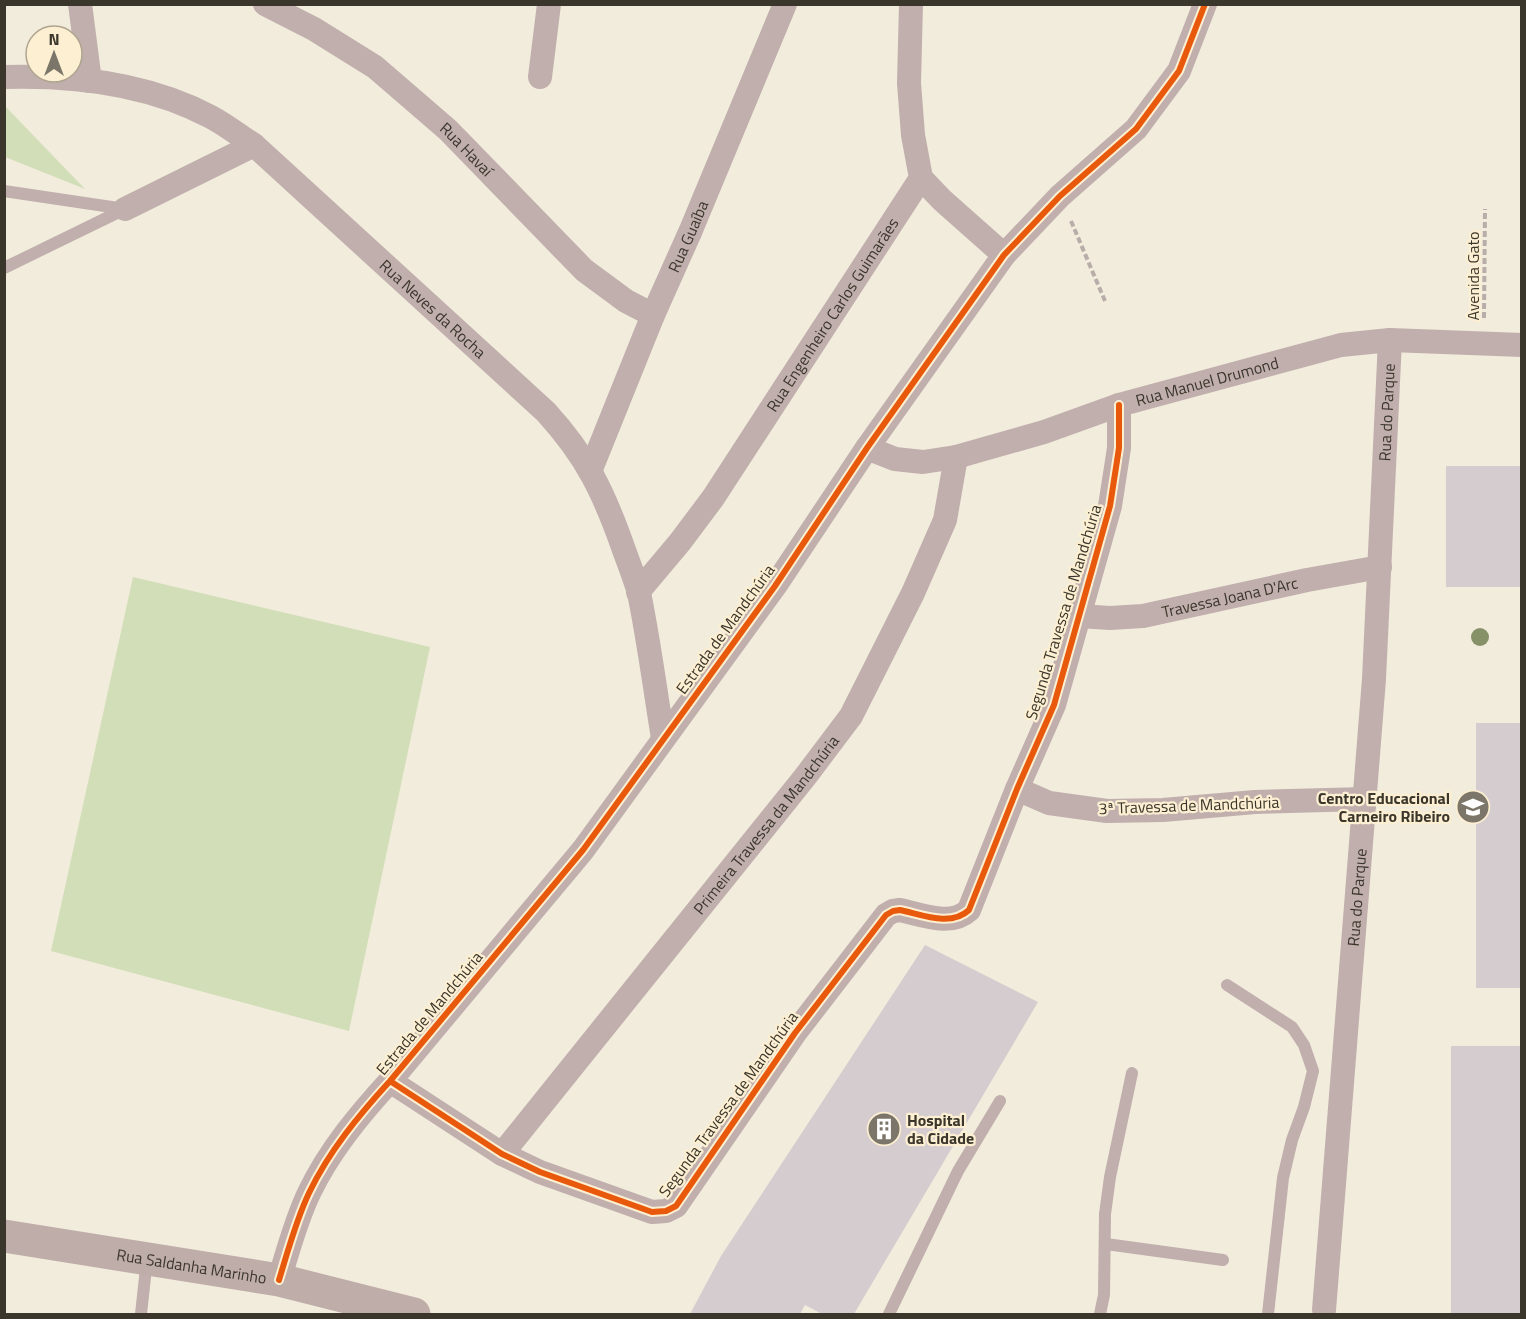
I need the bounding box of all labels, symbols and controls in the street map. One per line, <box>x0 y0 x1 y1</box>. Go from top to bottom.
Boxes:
north arrow <box>24 24 84 84</box>
text: N <box>48 27 60 51</box>
street label: Rua Havaí <box>435 116 500 183</box>
street label: Rua Guaíba <box>662 197 714 276</box>
street label: Rua Engenheiro Carlos Guimarães <box>760 213 904 417</box>
street label: Avenida Gato <box>1461 232 1485 320</box>
street label: Rua Neves da Rocha <box>374 254 492 364</box>
street label: Rua Manuel Drumond <box>1133 350 1281 412</box>
street label: Rua do Parque <box>1372 363 1401 462</box>
street label: Segunda Travessa de Mandchúria <box>1019 501 1107 723</box>
street label: Estrada de Mandchúria <box>670 559 780 699</box>
street label: Travessa Joana D'Arc <box>1159 570 1300 624</box>
street label: Primeira Travessa da Mandchúria <box>687 730 845 920</box>
place label: Centro Educacional Carneiro Ribeiro <box>1318 786 1450 828</box>
school or university icon: Centro Educacional Carneiro Ribeiro <box>1455 789 1491 825</box>
street label: 3ª Travessa de Mandchúria <box>1098 790 1280 820</box>
street label: Rua do Parque <box>1341 847 1373 947</box>
street label: Estrada de Mandchúria <box>370 946 488 1080</box>
street label: Segunda Travessa de Mandchúria <box>652 1006 804 1202</box>
place label: Hospital da Cidade <box>907 1108 974 1150</box>
building icon: Hospital da Cidade <box>866 1111 902 1147</box>
street label: Rua Saldanha Marinho <box>115 1242 268 1290</box>

